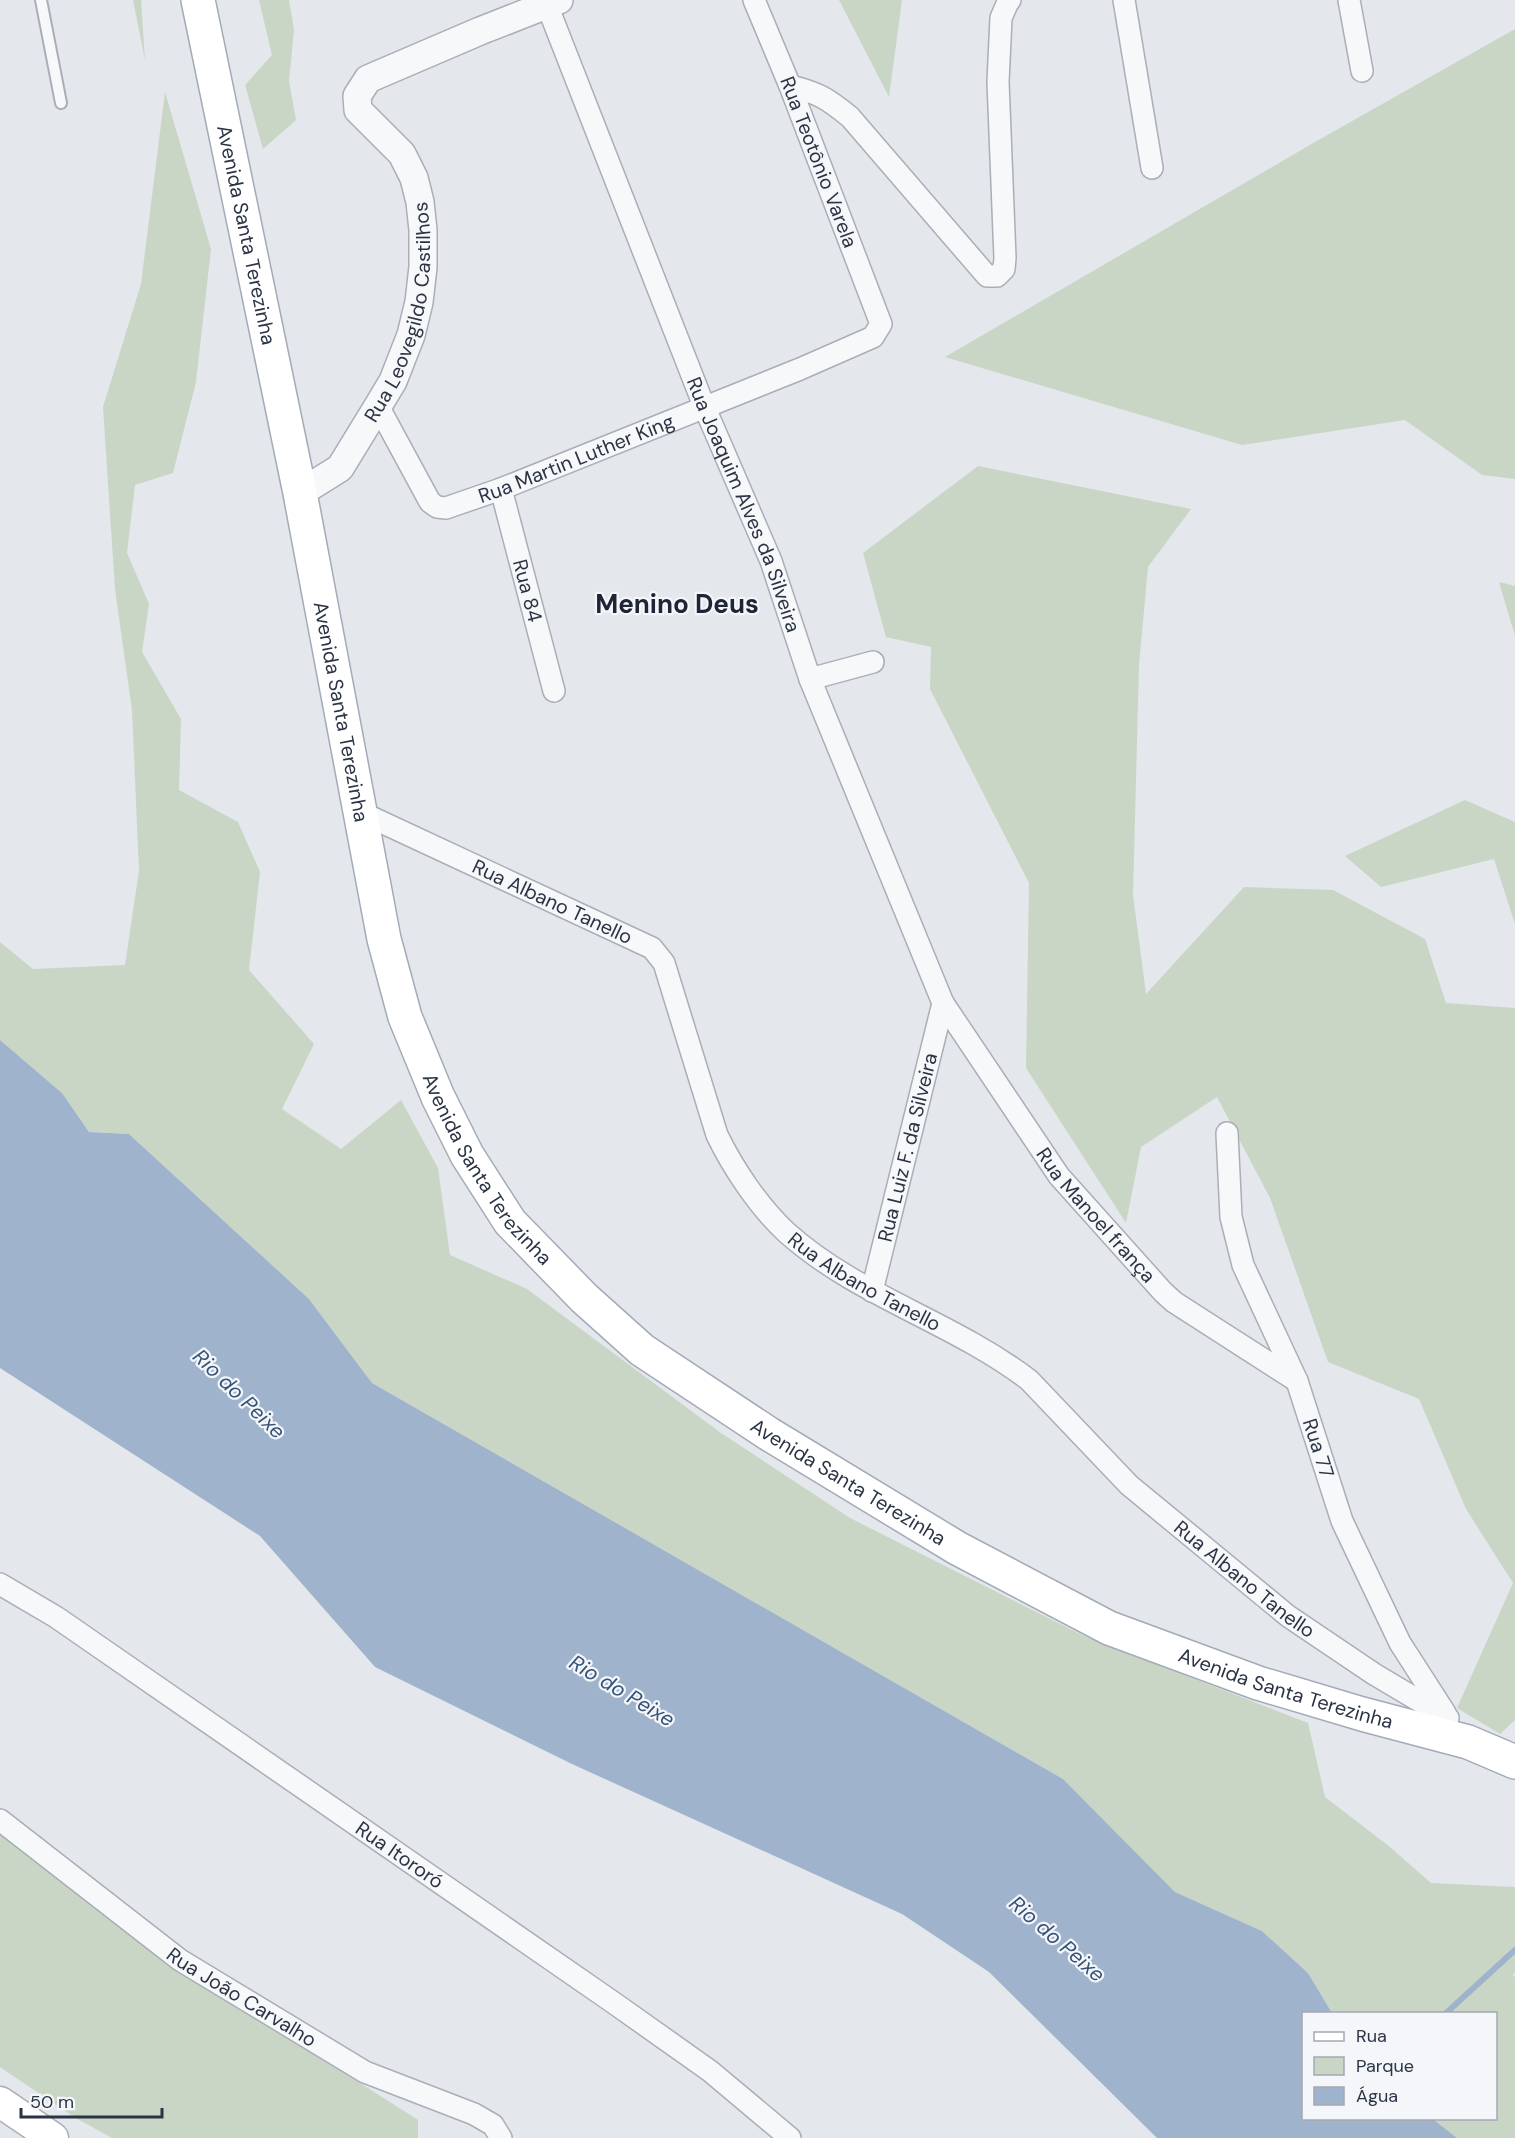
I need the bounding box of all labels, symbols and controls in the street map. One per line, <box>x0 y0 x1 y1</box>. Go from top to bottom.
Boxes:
street label: Rua Teotônio Varela <box>774 73 864 251</box>
street label: Avenida Santa Terezinha <box>211 123 282 347</box>
street label: Rua Leovegildo Castilhos <box>358 201 436 427</box>
street label: Rua Joaquim Alves da Silveira <box>681 373 807 635</box>
street label: Rua Martin Luther King <box>475 408 678 509</box>
street label: Rua 84 <box>507 556 548 625</box>
district label: Menino Deus <box>595 587 759 621</box>
street label: Avenida Santa Terezinha <box>308 599 375 824</box>
street label: Rua Albano Tanello <box>468 853 637 950</box>
street label: Rua Luiz F. da Silveira <box>872 1050 943 1245</box>
street label: Avenida Santa Terezinha <box>417 1069 558 1270</box>
street label: Rua Manoel frança <box>1031 1142 1162 1288</box>
street label: Rua Albano Tanello <box>782 1226 945 1337</box>
water label: Rio do Peixe <box>187 1343 291 1445</box>
street label: Avenida Santa Terezinha <box>746 1413 951 1551</box>
street label: Rua 77 <box>1297 1415 1340 1481</box>
street label: Rua Albano Tanello <box>1169 1515 1320 1644</box>
street label: Avenida Santa Terezinha <box>1175 1642 1396 1735</box>
water label: Rio do Peixe <box>564 1649 680 1733</box>
street label: Rua Itororó <box>351 1815 449 1894</box>
water label: Rio do Peixe <box>1003 1890 1111 1988</box>
street label: Rua João Carvalho <box>161 1941 321 2053</box>
legend <box>1302 2012 1497 2120</box>
text: Rua <box>1356 2024 1387 2048</box>
text: Parque <box>1356 2054 1414 2078</box>
scale bar <box>21 2081 162 2119</box>
text: Água <box>1356 2084 1398 2108</box>
text: 50 m <box>30 2090 74 2114</box>

